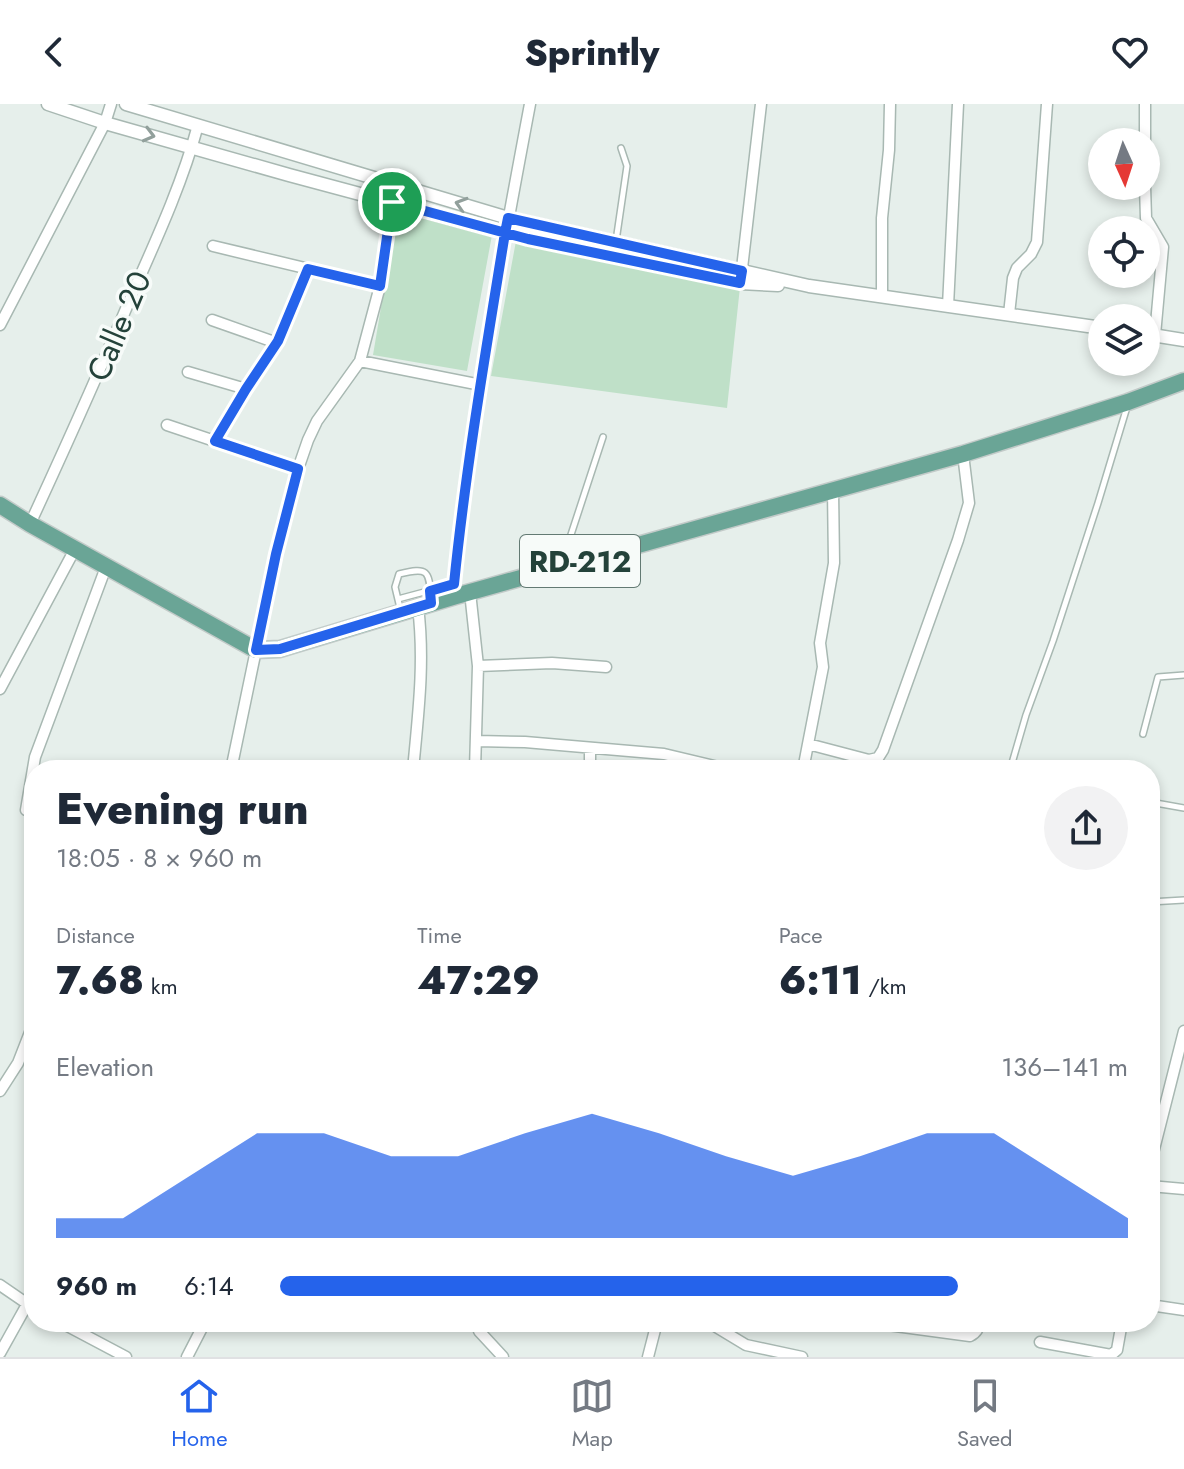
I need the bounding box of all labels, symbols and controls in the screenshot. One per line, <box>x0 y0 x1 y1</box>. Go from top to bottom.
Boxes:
text: Sprintly <box>524 26 660 78</box>
icon: back <box>32 30 76 74</box>
icon: heart <box>1108 30 1152 74</box>
one-way arrow <box>142 125 156 142</box>
north arrow <box>1088 128 1160 200</box>
map controls <box>1088 128 1160 376</box>
pin <box>358 168 426 236</box>
icon: arrive <box>370 180 414 224</box>
one-way arrow <box>455 197 468 213</box>
button: locate <box>1088 216 1160 288</box>
street label: Calle 20 <box>75 264 163 388</box>
button: layers <box>1088 304 1160 376</box>
road number: RD-212 <box>520 535 640 587</box>
text: Evening run <box>56 777 309 841</box>
button: share <box>1044 786 1128 870</box>
text: 18:05 · 8 × 960 m <box>56 839 262 877</box>
text: Distance <box>56 919 135 951</box>
text: Time <box>417 919 462 951</box>
text: Pace <box>779 919 822 951</box>
text: 7.68 <box>56 951 144 1009</box>
text: 47:29 <box>417 951 540 1009</box>
text: 6:11 <box>779 951 862 1009</box>
text: km <box>144 970 178 1002</box>
text: /km <box>862 970 907 1002</box>
text: Elevation <box>56 1048 154 1086</box>
text: 136–141 m <box>1001 1048 1128 1086</box>
text: 960 m <box>56 1267 137 1305</box>
text: 6:14 <box>184 1267 234 1305</box>
tab: Home <box>171 1374 228 1454</box>
tab: Map <box>570 1374 614 1454</box>
tab: Saved <box>957 1374 1013 1454</box>

